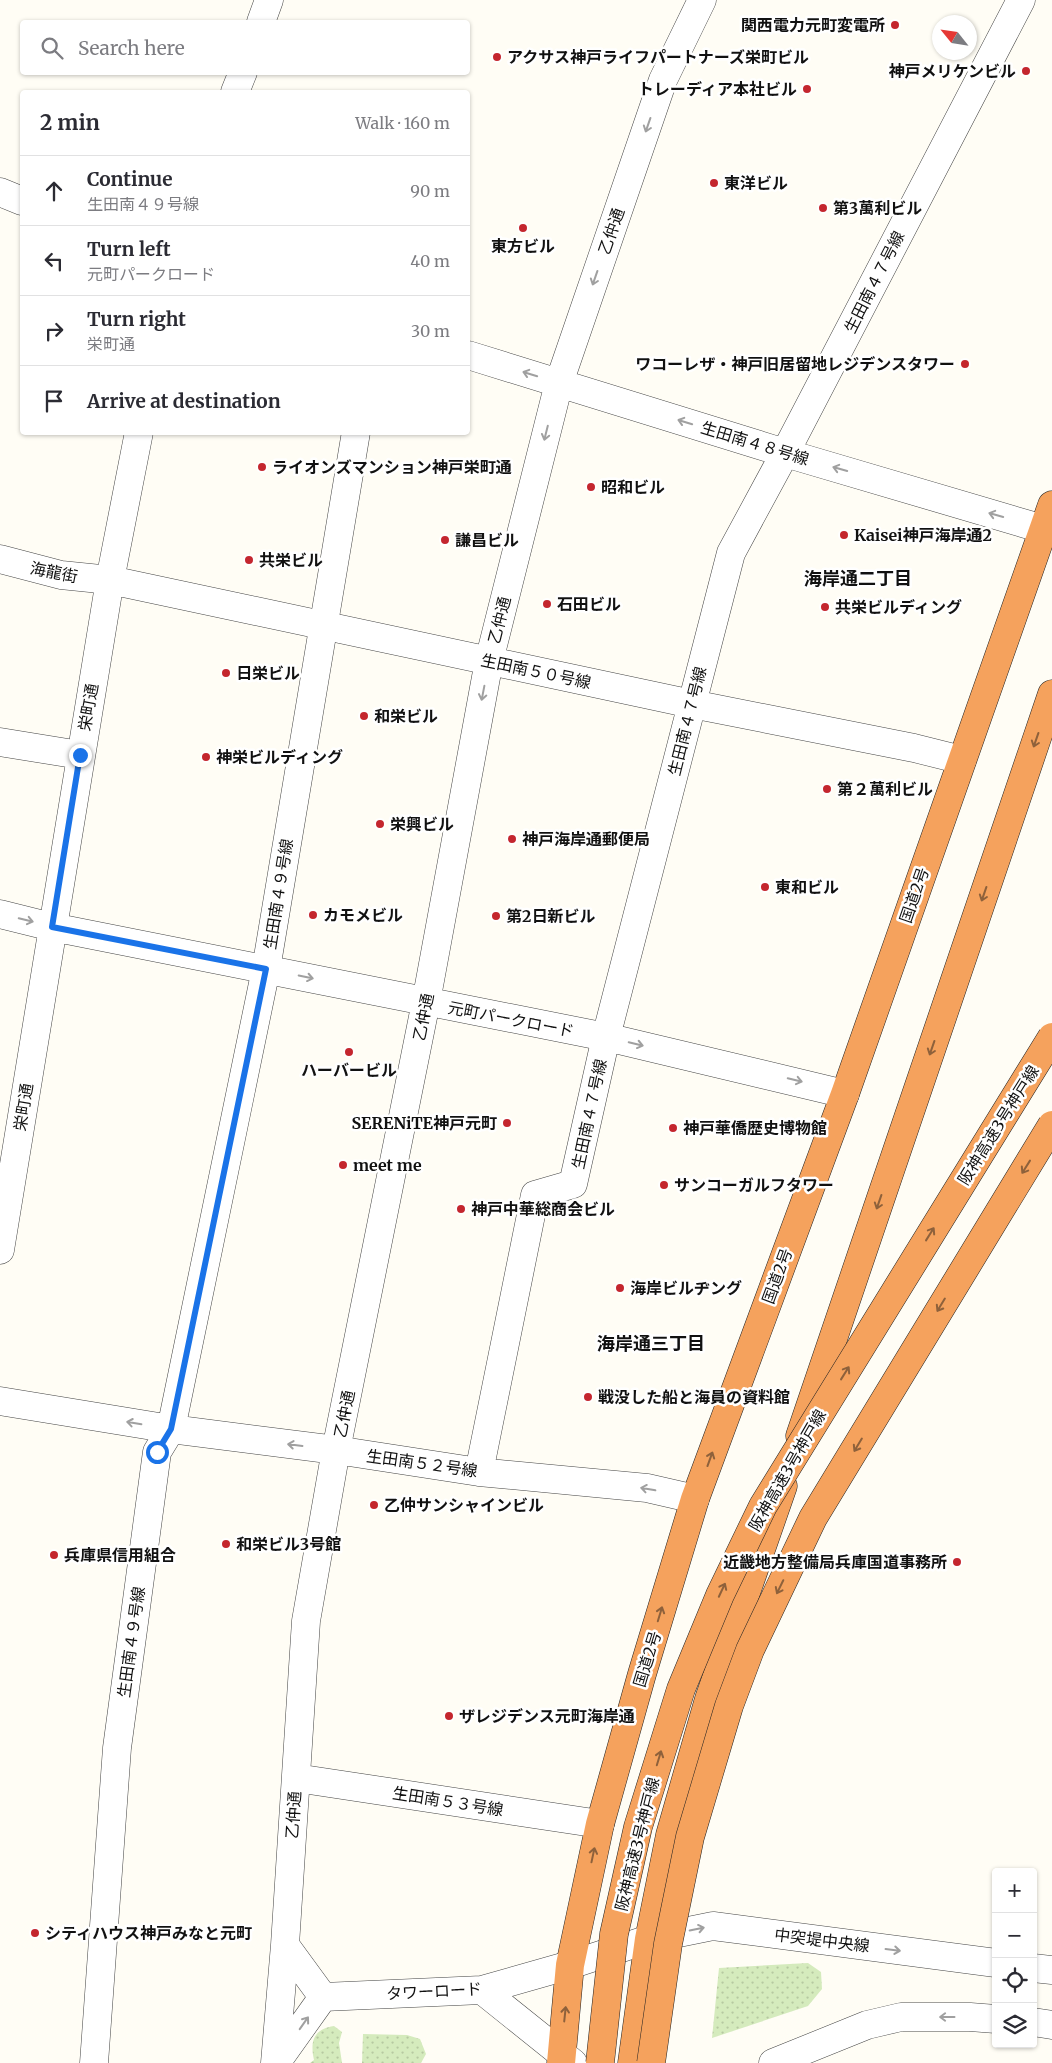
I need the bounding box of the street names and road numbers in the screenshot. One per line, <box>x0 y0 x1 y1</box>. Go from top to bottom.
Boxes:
street label: 乙仲通 <box>594 205 628 257</box>
street label: 生田南４７号線 <box>840 228 908 336</box>
street label: 生田南４８号線 <box>699 417 811 469</box>
street label: 海龍街 <box>29 558 79 586</box>
street label: 乙仲通 <box>483 594 515 646</box>
street label: 生田南５０号線 <box>479 650 593 692</box>
street label: 生田南４７号線 <box>664 664 710 778</box>
street label: 栄町通 <box>74 682 102 732</box>
street label: 生田南４９号線 <box>259 837 297 951</box>
street label: 国道2号 <box>895 865 933 925</box>
street label: 乙仲通 <box>409 992 437 1042</box>
street label: 元町パークロード <box>446 997 576 1041</box>
street label: 生田南４７号線 <box>568 1057 610 1171</box>
street label: 阪神高速3号神戸線 <box>953 1062 1043 1188</box>
street label: 栄町通 <box>9 1082 37 1132</box>
street label: 国道2号 <box>758 1246 796 1306</box>
street label: 乙仲通 <box>330 1389 358 1439</box>
street label: 阪神高速3号神戸線 <box>744 1406 830 1534</box>
street label: 生田南５２号線 <box>365 1445 479 1481</box>
street label: 生田南４９号線 <box>113 1585 149 1699</box>
street label: 国道2号 <box>629 1629 665 1689</box>
street label: 阪神高速3号神戸線 <box>611 1775 663 1913</box>
street label: 生田南５３号線 <box>391 1782 505 1820</box>
street label: 乙仲通 <box>281 1790 305 1840</box>
street label: 中突堤中央線 <box>773 1924 871 1956</box>
street label: タワーロード <box>386 1979 482 2003</box>

